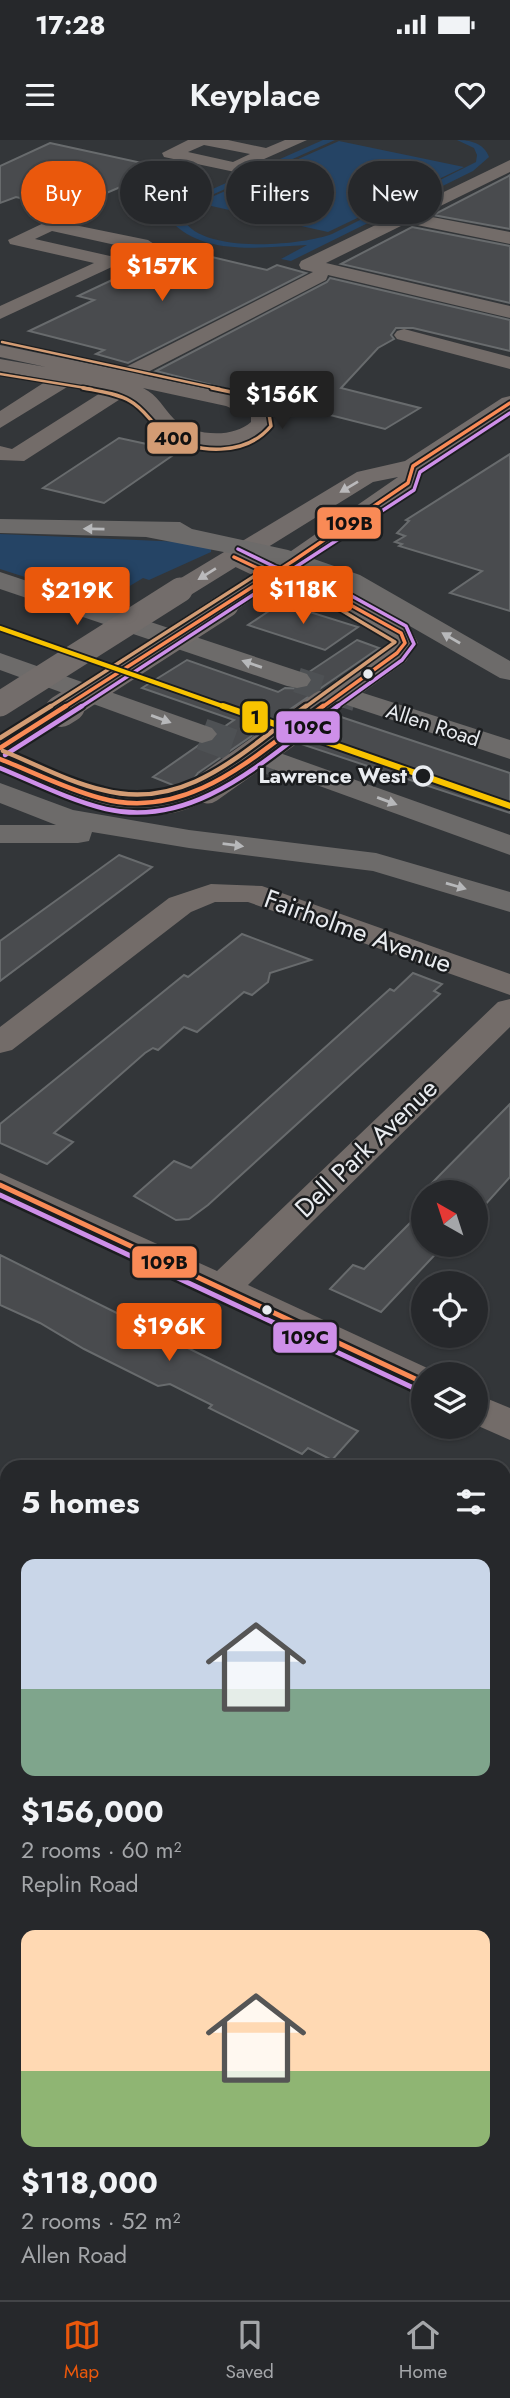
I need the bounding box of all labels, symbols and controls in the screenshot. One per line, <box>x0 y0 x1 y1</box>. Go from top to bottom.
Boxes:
text: 17:28 <box>35 6 106 44</box>
text: Keyplace <box>190 72 320 118</box>
icon: menu <box>21 76 59 114</box>
icon: heart <box>451 76 489 114</box>
chip: Buy <box>21 161 106 224</box>
chip: Rent <box>120 161 212 224</box>
chip: Filters <box>226 161 334 224</box>
chip: New <box>348 161 442 224</box>
pin: $157K <box>113 244 211 303</box>
text: $157K <box>127 249 197 283</box>
pin: $156K <box>233 372 331 431</box>
text: $156K <box>246 377 318 411</box>
line badge: 400 <box>146 421 199 455</box>
text: 400 <box>154 425 192 452</box>
one-way arrow <box>339 481 358 493</box>
line badge: 109B <box>316 506 382 540</box>
text: 109B <box>325 510 373 537</box>
one-way arrow <box>82 524 104 535</box>
pin: $118K <box>254 566 352 626</box>
one-way arrow <box>197 567 217 580</box>
pin: $219K <box>28 568 126 627</box>
text: $118K <box>269 572 337 606</box>
text: $219K <box>41 573 113 607</box>
one-way arrow <box>441 632 460 644</box>
one-way arrow <box>241 658 262 669</box>
unlabelled marker <box>361 667 375 681</box>
street label: Allen Road <box>382 696 484 754</box>
line badge: 1 <box>241 700 269 734</box>
text: 1 <box>250 704 260 731</box>
line badge: 109C <box>275 710 341 744</box>
one-way arrow <box>150 714 171 725</box>
text: 109C <box>284 714 332 741</box>
place label: Lawrence West <box>259 761 407 791</box>
marker: Lawrence West <box>413 766 433 786</box>
one-way arrow <box>376 796 397 807</box>
one-way arrow <box>222 839 244 850</box>
street label: Fairholme Avenue <box>259 880 457 982</box>
one-way arrow <box>446 882 467 892</box>
street label: Dell Park Avenue <box>286 1070 446 1226</box>
north arrow <box>411 1180 488 1256</box>
map controls <box>411 1180 488 1439</box>
line badge: 109B <box>131 1245 198 1279</box>
text: 109B <box>140 1249 188 1276</box>
button: locate <box>411 1271 488 1348</box>
unlabelled marker <box>260 1303 274 1317</box>
pin: $196K <box>120 1304 218 1363</box>
text: $196K <box>133 1309 205 1343</box>
line badge: 109C <box>272 1321 338 1354</box>
text: 109C <box>281 1324 329 1351</box>
button: layers <box>411 1362 488 1439</box>
text: 5 homes <box>21 1481 140 1524</box>
icon: filters <box>452 1483 490 1521</box>
icon: home <box>193 1604 319 1730</box>
text: $156,000 <box>21 1790 164 1833</box>
text: 2 rooms · 60 m² <box>21 1833 181 1867</box>
text: Replin Road <box>21 1867 139 1901</box>
icon: home <box>193 1975 319 2101</box>
text: $118,000 <box>21 2161 158 2204</box>
text: 2 rooms · 52 m² <box>21 2204 180 2238</box>
text: Allen Road <box>21 2238 127 2272</box>
tab: Map <box>63 2316 101 2385</box>
tab: Saved <box>226 2316 274 2385</box>
tab: Home <box>399 2316 447 2385</box>

